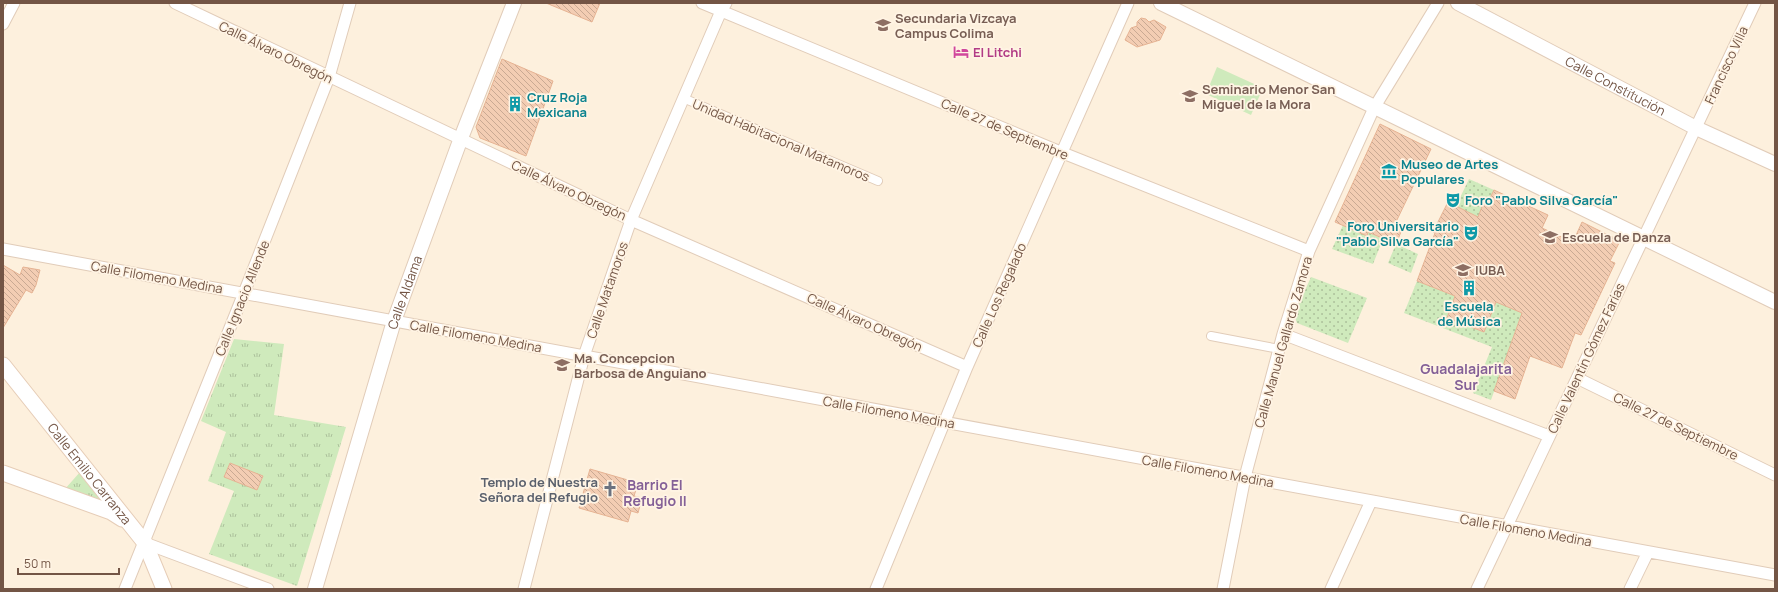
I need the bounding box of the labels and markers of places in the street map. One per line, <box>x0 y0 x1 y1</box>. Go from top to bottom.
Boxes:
place label: Secundaria Vizcaya Campus Colima <box>895 9 1017 42</box>
school or university icon: Secundaria Vizcaya Campus Colima <box>874 16 892 34</box>
hotel icon: El Litchi <box>952 43 970 61</box>
place label: El Litchi <box>973 43 1022 61</box>
place label: Seminario Menor San Miguel de la Mora <box>1202 80 1335 113</box>
school or university icon: Seminario Menor San Miguel de la Mora <box>1181 87 1199 105</box>
place label: Cruz Roja Mexicana <box>527 88 587 121</box>
building icon: Cruz Roja Mexicana <box>506 95 524 113</box>
place label: Museo de Artes Populares <box>1401 155 1498 188</box>
museum icon: Museo de Artes Populares <box>1380 162 1398 180</box>
theatre icon: Foro "Pablo Silva García" <box>1444 191 1462 209</box>
place label: Foro "Pablo Silva García" <box>1465 191 1618 209</box>
place label: Foro Universitario "Pablo Silva García" <box>1336 217 1459 250</box>
theatre icon: Foro Universitario "Pablo Silva García" <box>1462 224 1480 242</box>
school or university icon: Escuela de Danza <box>1541 228 1559 246</box>
place label: Escuela de Danza <box>1562 228 1671 246</box>
school or university icon: IUBA <box>1454 261 1472 279</box>
place label: IUBA <box>1475 261 1505 279</box>
building icon: Escuela de Música <box>1460 279 1478 297</box>
place label: Escuela de Música <box>1437 297 1501 330</box>
place label: Ma. Concepcion Barbosa de Anguiano <box>574 349 707 382</box>
school or university icon: Ma. Concepcion Barbosa de Anguiano <box>553 356 571 374</box>
place label: Templo de Nuestra Señora del Refugio <box>479 473 598 506</box>
church icon: Templo de Nuestra Señora del Refugio <box>601 480 619 498</box>

